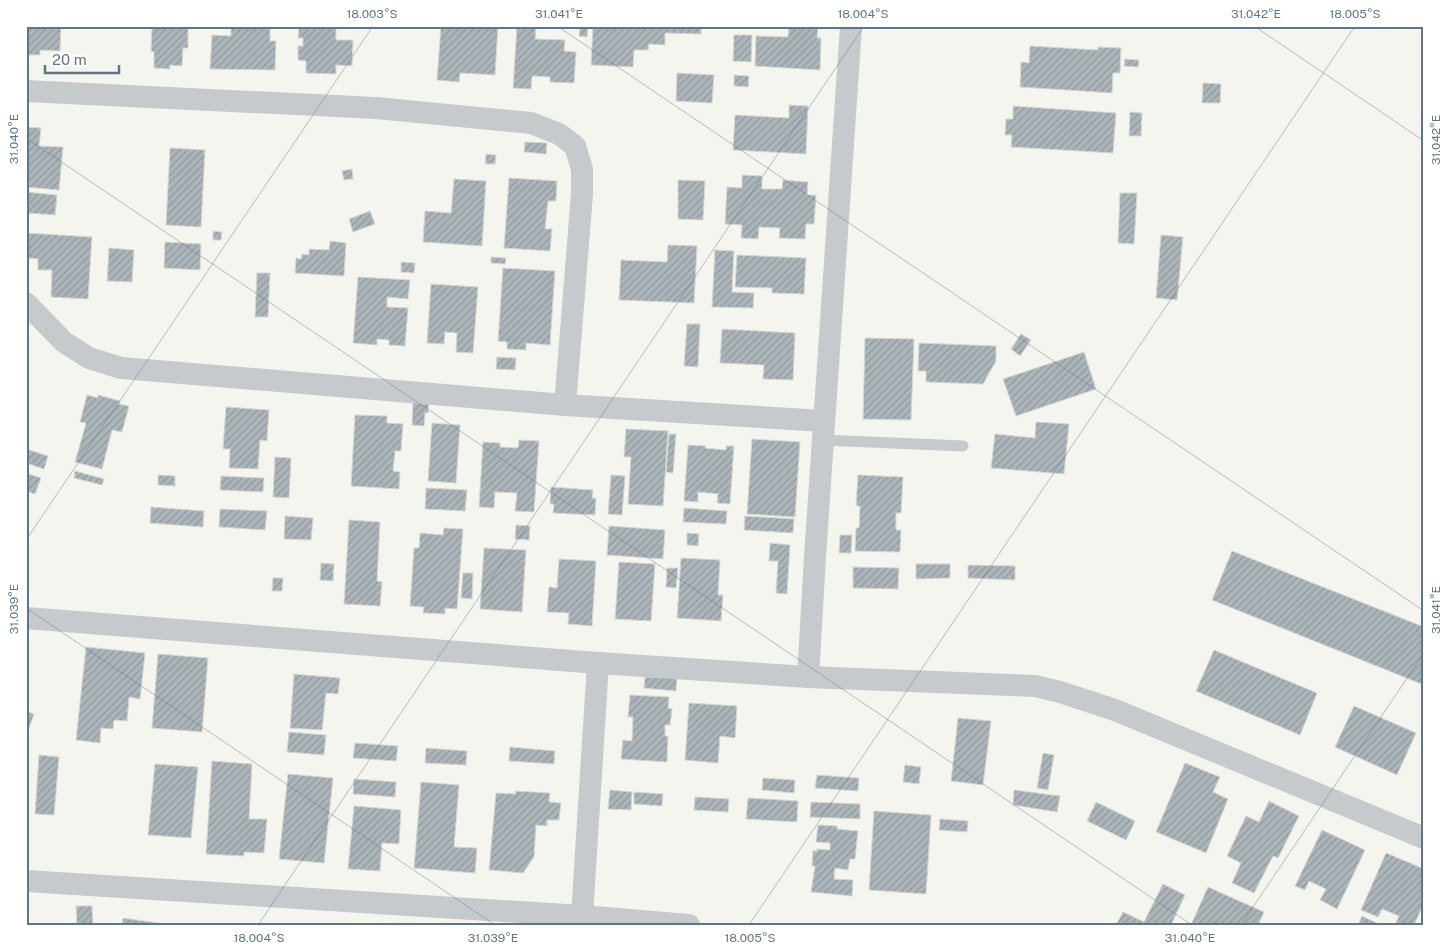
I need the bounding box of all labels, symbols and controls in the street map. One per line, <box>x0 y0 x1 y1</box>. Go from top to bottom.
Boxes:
text: 18.003°S <box>346 7 398 21</box>
text: 31.041°E <box>535 7 583 21</box>
text: 18.004°S <box>837 7 889 21</box>
text: 31.042°E <box>1231 7 1281 21</box>
text: 18.005°S <box>1329 7 1381 21</box>
scale bar <box>45 42 119 74</box>
text: 20 m <box>52 51 87 68</box>
text: 31.040°E <box>7 114 21 164</box>
text: 31.042°E <box>1429 115 1443 165</box>
text: 31.039°E <box>7 584 21 634</box>
text: 31.041°E <box>1429 586 1443 634</box>
text: 18.004°S <box>233 931 285 945</box>
text: 31.039°E <box>468 931 518 945</box>
text: 18.005°S <box>724 931 776 945</box>
text: 31.040°E <box>1165 931 1215 945</box>

